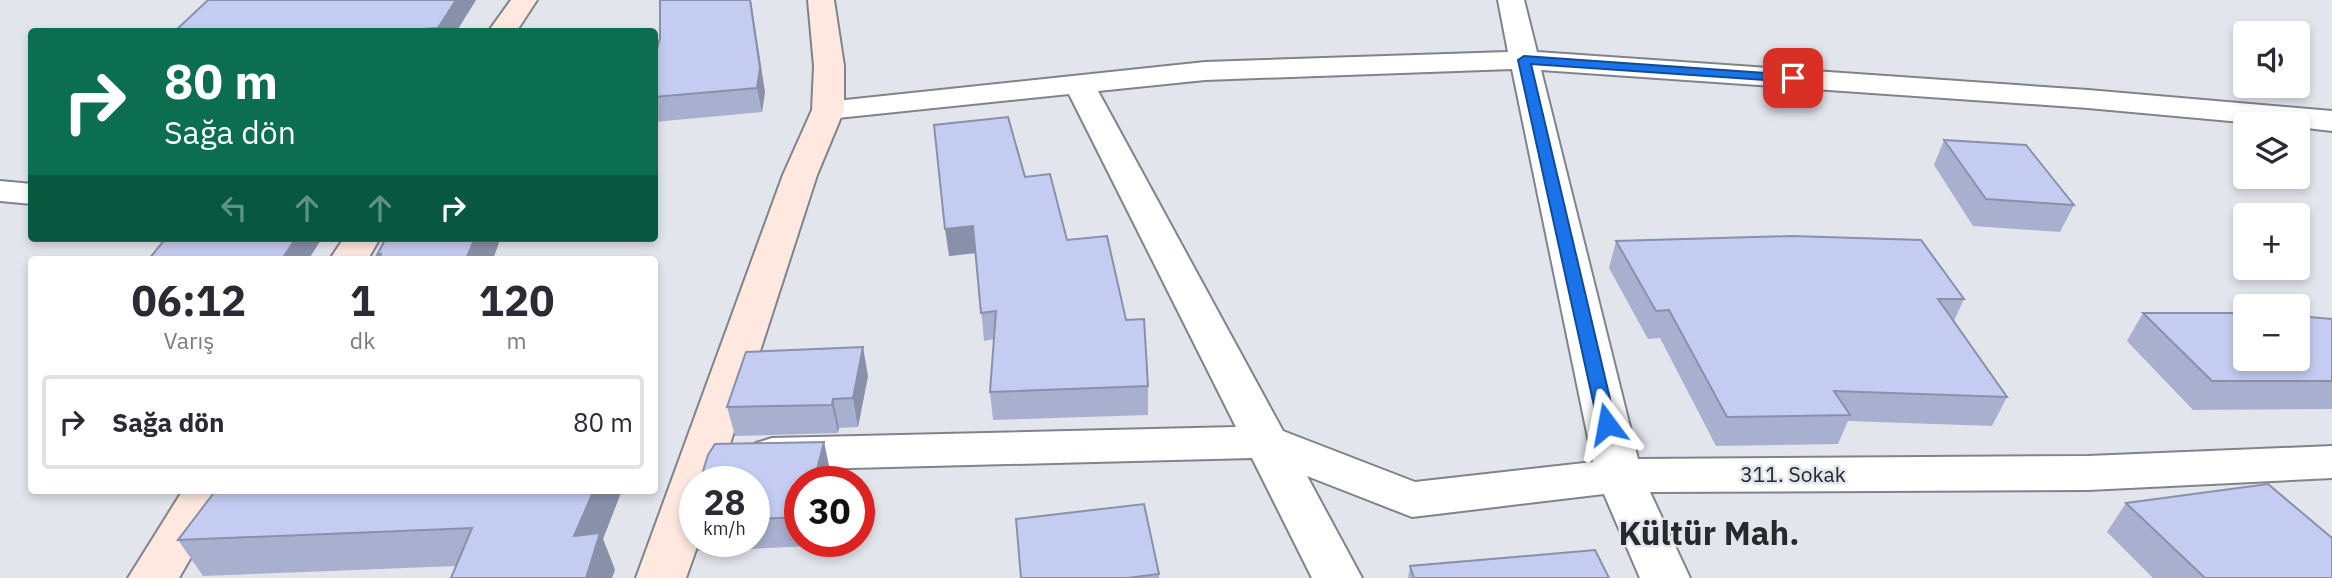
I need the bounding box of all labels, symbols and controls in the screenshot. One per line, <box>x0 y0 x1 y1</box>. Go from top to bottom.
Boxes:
map controls <box>2233 21 2310 371</box>
button: sound <box>2233 21 2310 98</box>
pin <box>1763 48 1823 108</box>
text: 80 m <box>164 49 278 112</box>
icon: right <box>49 56 140 147</box>
icon: arrive <box>1774 59 1812 97</box>
text: Sağa dön <box>164 111 296 153</box>
button: layers <box>2233 112 2310 189</box>
icon: left <box>215 189 253 227</box>
icon: ahead <box>288 189 326 227</box>
icon: ahead <box>361 189 399 227</box>
icon: right <box>434 189 472 227</box>
button: + <box>2233 203 2310 280</box>
text: 06:12 <box>132 273 246 328</box>
text: 1 <box>350 273 375 328</box>
text: 120 <box>479 273 554 328</box>
button: − <box>2233 294 2310 371</box>
text: Varış <box>163 325 214 355</box>
text: dk <box>350 325 375 355</box>
text: m <box>507 325 527 355</box>
position arrow <box>1570 387 1644 461</box>
icon: right <box>53 403 91 441</box>
text: Sağa dön <box>112 405 224 439</box>
text: 80 m <box>573 405 633 439</box>
street label: 311. Sokak <box>1740 460 1846 488</box>
speed limit sign: 30 <box>784 466 875 557</box>
text: 28 <box>703 479 746 525</box>
district label: Kültür Mah. <box>1619 511 1799 554</box>
text: km/h <box>703 517 746 540</box>

